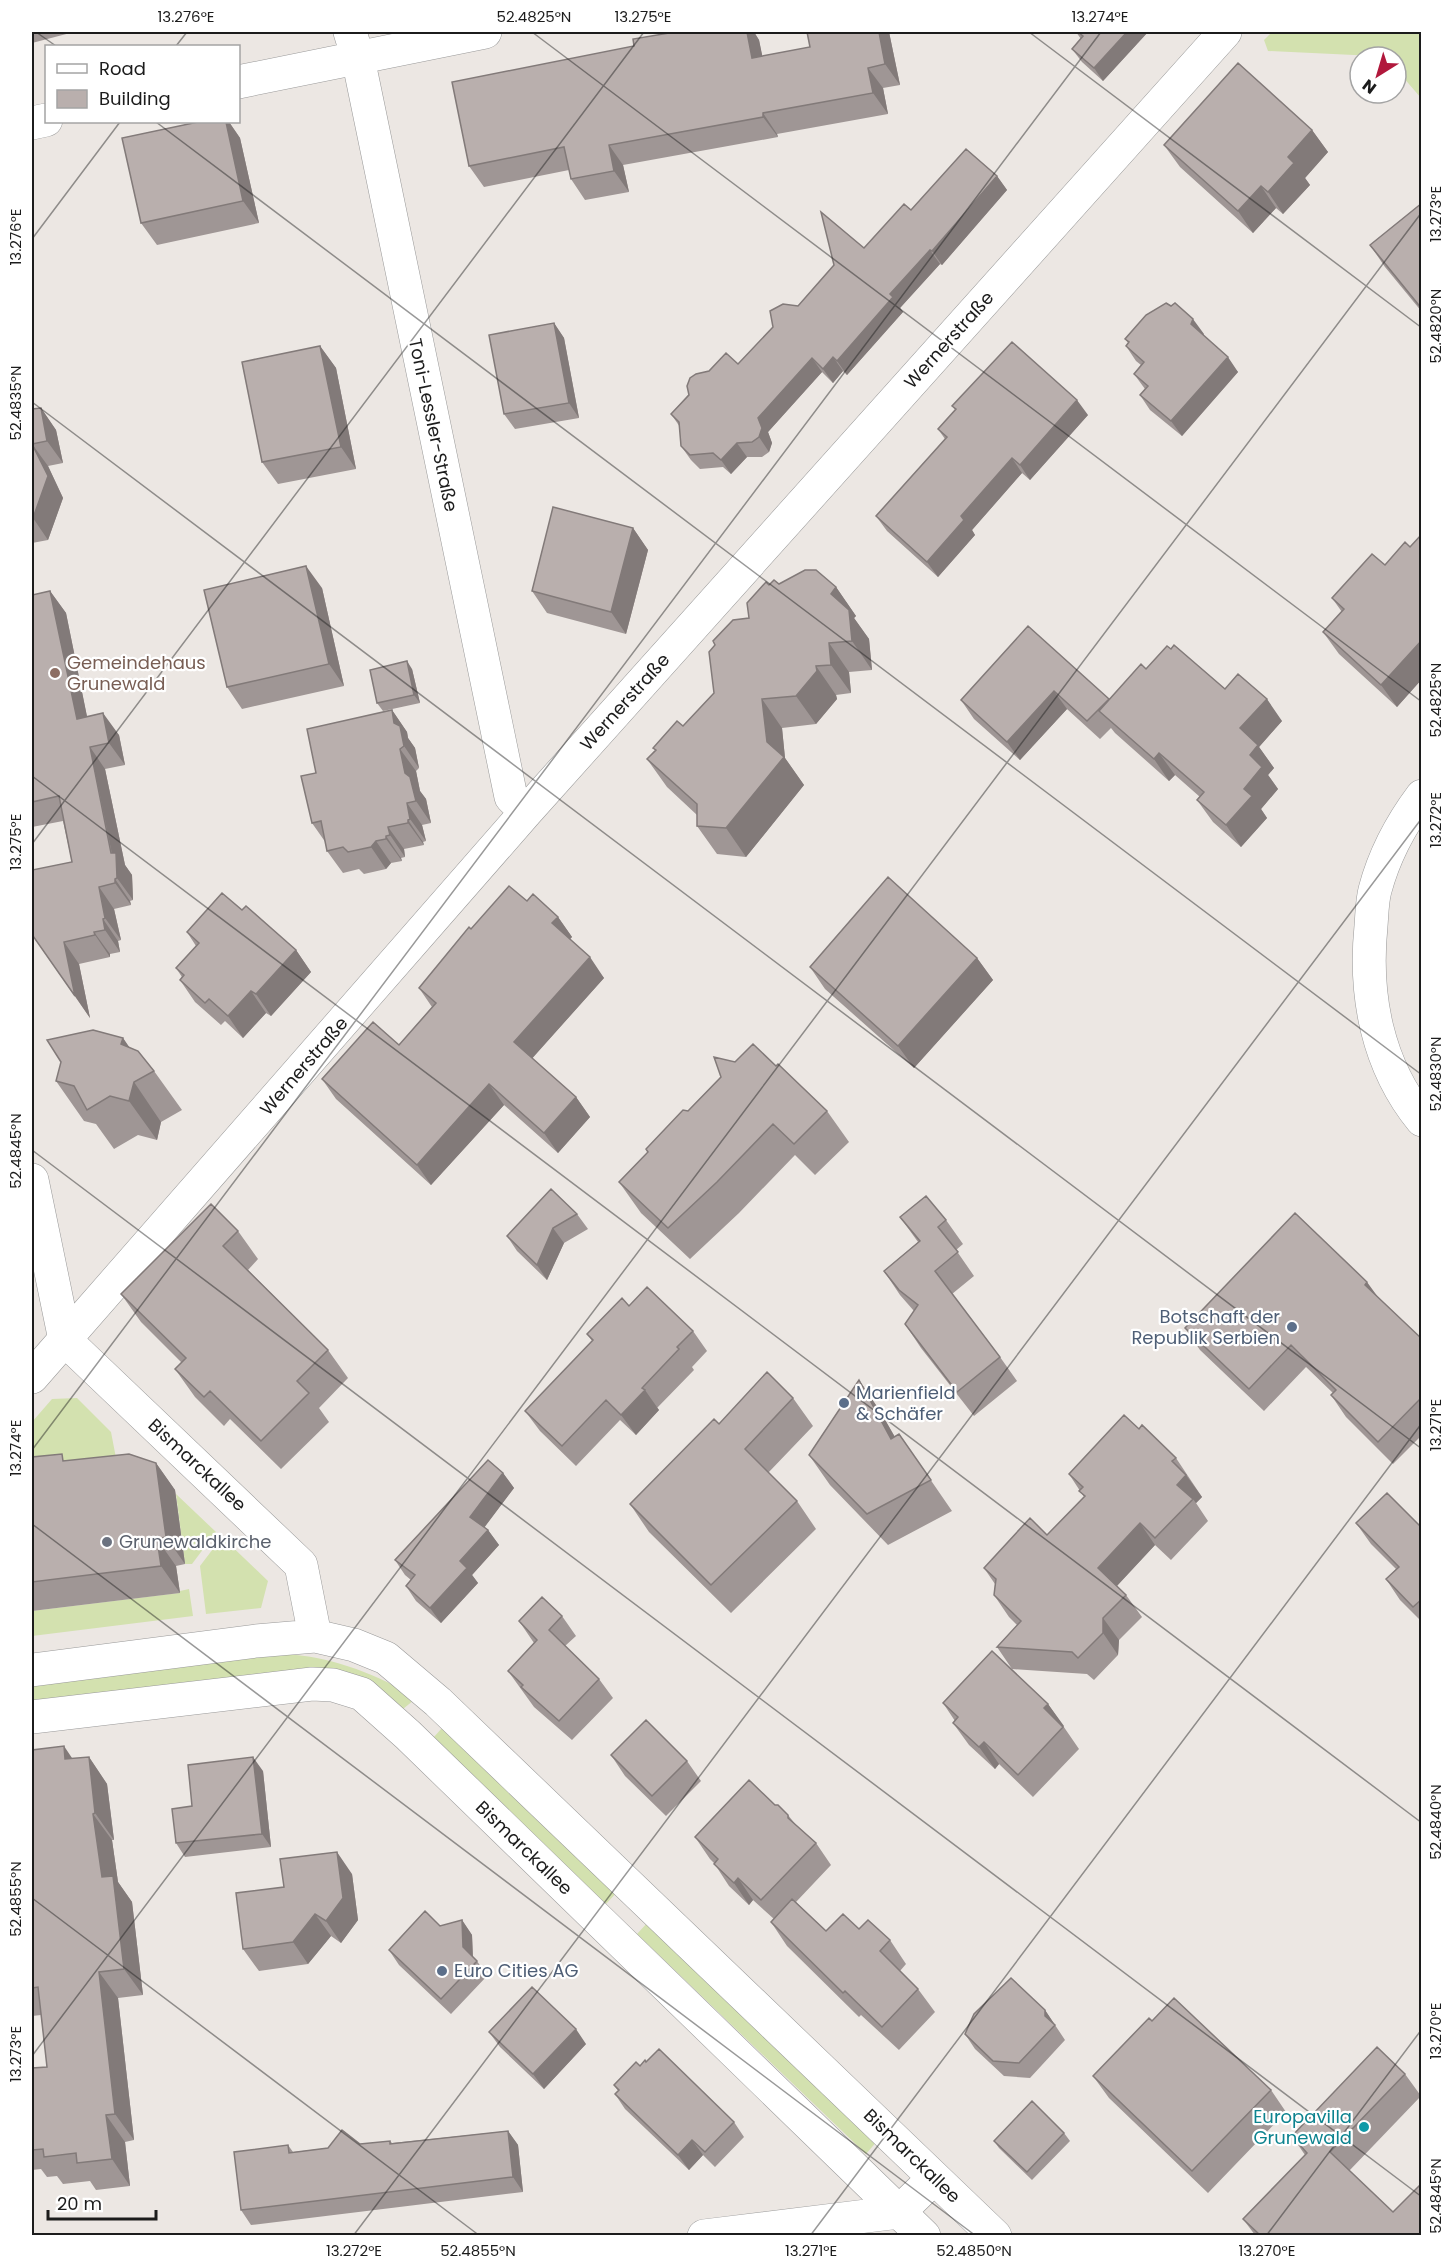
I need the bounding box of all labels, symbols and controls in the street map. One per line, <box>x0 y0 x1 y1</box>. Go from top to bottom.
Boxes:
text: 13.276°E <box>158 6 214 27</box>
text: 52.4825°N <box>497 6 571 27</box>
text: 13.275°E <box>615 6 671 27</box>
text: 13.274°E <box>1072 6 1128 27</box>
legend <box>45 45 240 123</box>
north arrow <box>1348 45 1408 105</box>
text: Road <box>99 56 146 81</box>
text: N <box>1358 74 1381 99</box>
text: Building <box>99 86 171 111</box>
text: 13.273°E <box>1425 186 1446 242</box>
text: 13.276°E <box>5 209 26 265</box>
street label: Wernerstraße <box>898 286 999 394</box>
text: 52.4820°N <box>1425 289 1446 363</box>
street label: Toni-Lessler-Straße <box>403 336 464 514</box>
text: 52.4835°N <box>5 365 26 441</box>
street label: Wernerstraße <box>574 648 675 756</box>
place label: Gemeindehaus Grunewald <box>67 650 206 696</box>
text: 52.4825°N <box>1425 663 1446 737</box>
marker: Gemeindehaus Grunewald <box>48 666 62 680</box>
text: 13.272°E <box>1425 792 1446 848</box>
text: 13.275°E <box>5 814 26 870</box>
street label: Wernerstraße <box>254 1011 353 1120</box>
text: 52.4830°N <box>1425 1036 1446 1112</box>
text: 52.4845°N <box>5 1113 26 1189</box>
place label: Botschaft der Republik Serbien <box>1131 1304 1280 1350</box>
marker: Botschaft der Republik Serbien <box>1285 1320 1299 1334</box>
place label: Marienfield & Schäfer <box>856 1380 956 1426</box>
marker: Marienfield & Schäfer <box>837 1396 851 1410</box>
text: 13.271°E <box>1425 1399 1446 1451</box>
street label: Bismarckallee <box>143 1413 252 1517</box>
text: 13.274°E <box>5 1420 26 1476</box>
place label: Grunewaldkirche <box>119 1529 271 1554</box>
marker: Grunewaldkirche <box>100 1535 114 1549</box>
text: 52.4840°N <box>1425 1784 1446 1860</box>
street label: Bismarckallee <box>470 1795 578 1900</box>
text: 52.4855°N <box>5 1861 26 1937</box>
place label: Euro Cities AG <box>454 1958 579 1983</box>
marker: Euro Cities AG <box>435 1964 449 1978</box>
text: 13.270°E <box>1425 2003 1446 2059</box>
text: 13.273°E <box>5 2026 26 2082</box>
street label: Bismarckallee <box>858 2103 966 2208</box>
place label: Europavilla Grunewald <box>1253 2104 1352 2150</box>
marker: Europavilla Grunewald <box>1357 2120 1371 2134</box>
text: 52.4845°N <box>1425 2158 1446 2234</box>
scale bar <box>48 2183 156 2221</box>
text: 20 m <box>57 2191 102 2216</box>
text: 13.272°E <box>326 2240 382 2261</box>
text: 52.4855°N <box>440 2240 516 2261</box>
text: 13.271°E <box>785 2240 837 2261</box>
text: 52.4850°N <box>936 2240 1012 2261</box>
text: 13.270°E <box>1239 2240 1295 2261</box>

